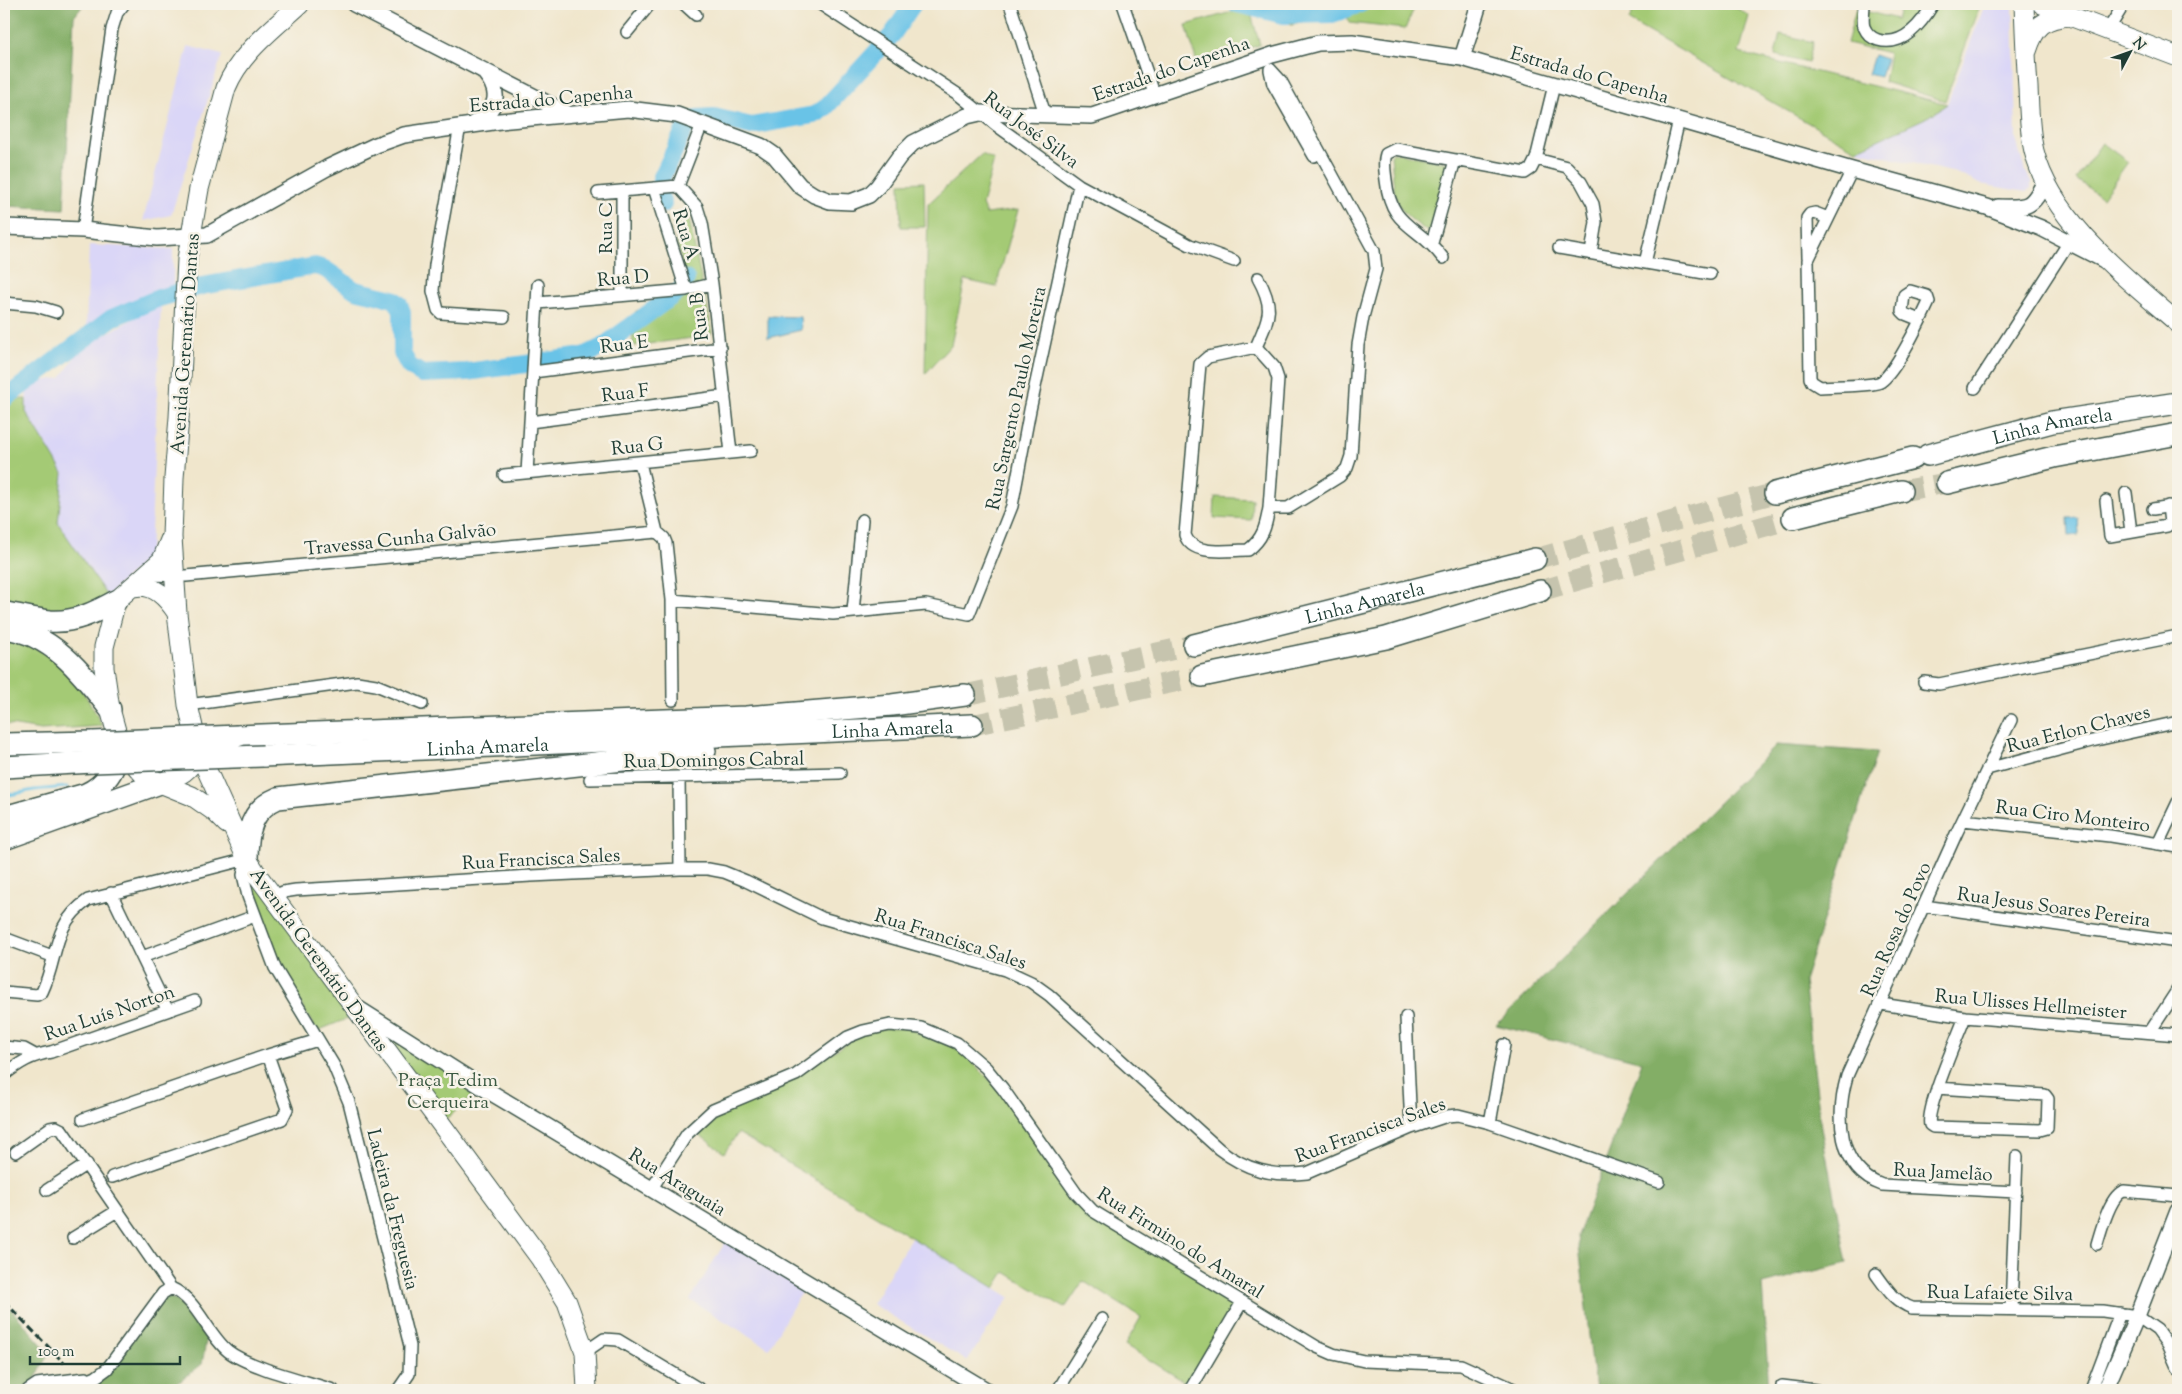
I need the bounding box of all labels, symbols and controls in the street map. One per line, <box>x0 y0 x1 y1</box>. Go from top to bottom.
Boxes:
north arrow <box>2104 28 2154 78</box>
street label: Estrada do Capenha <box>1090 31 1254 110</box>
text: N <box>2127 34 2150 56</box>
street label: Estrada do Capenha <box>1507 41 1672 112</box>
street label: Estrada do Capenha <box>468 80 634 121</box>
street label: Rua José Silva <box>977 86 1084 176</box>
street label: Rua C <box>594 202 621 254</box>
street label: Rua A <box>664 206 705 264</box>
street label: Avenida Geremário Dantas <box>165 233 208 456</box>
street label: Rua D <box>596 264 650 295</box>
street label: Rua Sargento Paulo Moreira <box>981 284 1054 513</box>
street label: Rua B <box>684 291 717 343</box>
street label: Rua E <box>599 329 650 362</box>
street label: Rua F <box>600 378 651 411</box>
street label: Linha Amarela <box>1990 402 2114 453</box>
street label: Rua G <box>610 431 665 464</box>
street label: Travessa Cunha Galvão <box>303 517 497 564</box>
street label: Linha Amarela <box>1303 576 1428 632</box>
street label: Rua Erlon Chaves <box>2004 700 2153 761</box>
street label: Linha Amarela <box>831 715 954 747</box>
street label: Linha Amarela <box>426 733 550 765</box>
street label: Rua Domingos Cabral <box>623 746 805 777</box>
street label: Rua Ciro Monteiro <box>1994 795 2152 840</box>
street label: Rua Francisca Sales <box>461 843 621 878</box>
street label: Rua Rosa do Povo <box>1855 858 1939 1002</box>
street label: Avenida Geremário Dantas <box>242 863 394 1058</box>
street label: Rua Jesus Soares Pereira <box>1955 882 2152 935</box>
street label: Rua Francisca Sales <box>871 903 1030 978</box>
street label: Rua Luís Norton <box>41 979 179 1049</box>
street label: Rua Ulisses Hellmeister <box>1934 984 2128 1027</box>
park label: Praça Tedim Cerqueira <box>398 1068 498 1117</box>
street label: Rua Francisca Sales <box>1292 1092 1450 1171</box>
street label: Ladeira da Freguesia <box>359 1126 425 1293</box>
street label: Rua Araguaia <box>623 1142 731 1224</box>
street label: Rua Jamelão <box>1892 1157 1993 1190</box>
street label: Rua Firmino do Amaral <box>1091 1182 1268 1306</box>
street label: Rua Lafaiete Silva <box>1927 1280 2074 1309</box>
scale bar <box>30 1334 180 1366</box>
text: 100 m <box>38 1342 75 1363</box>

